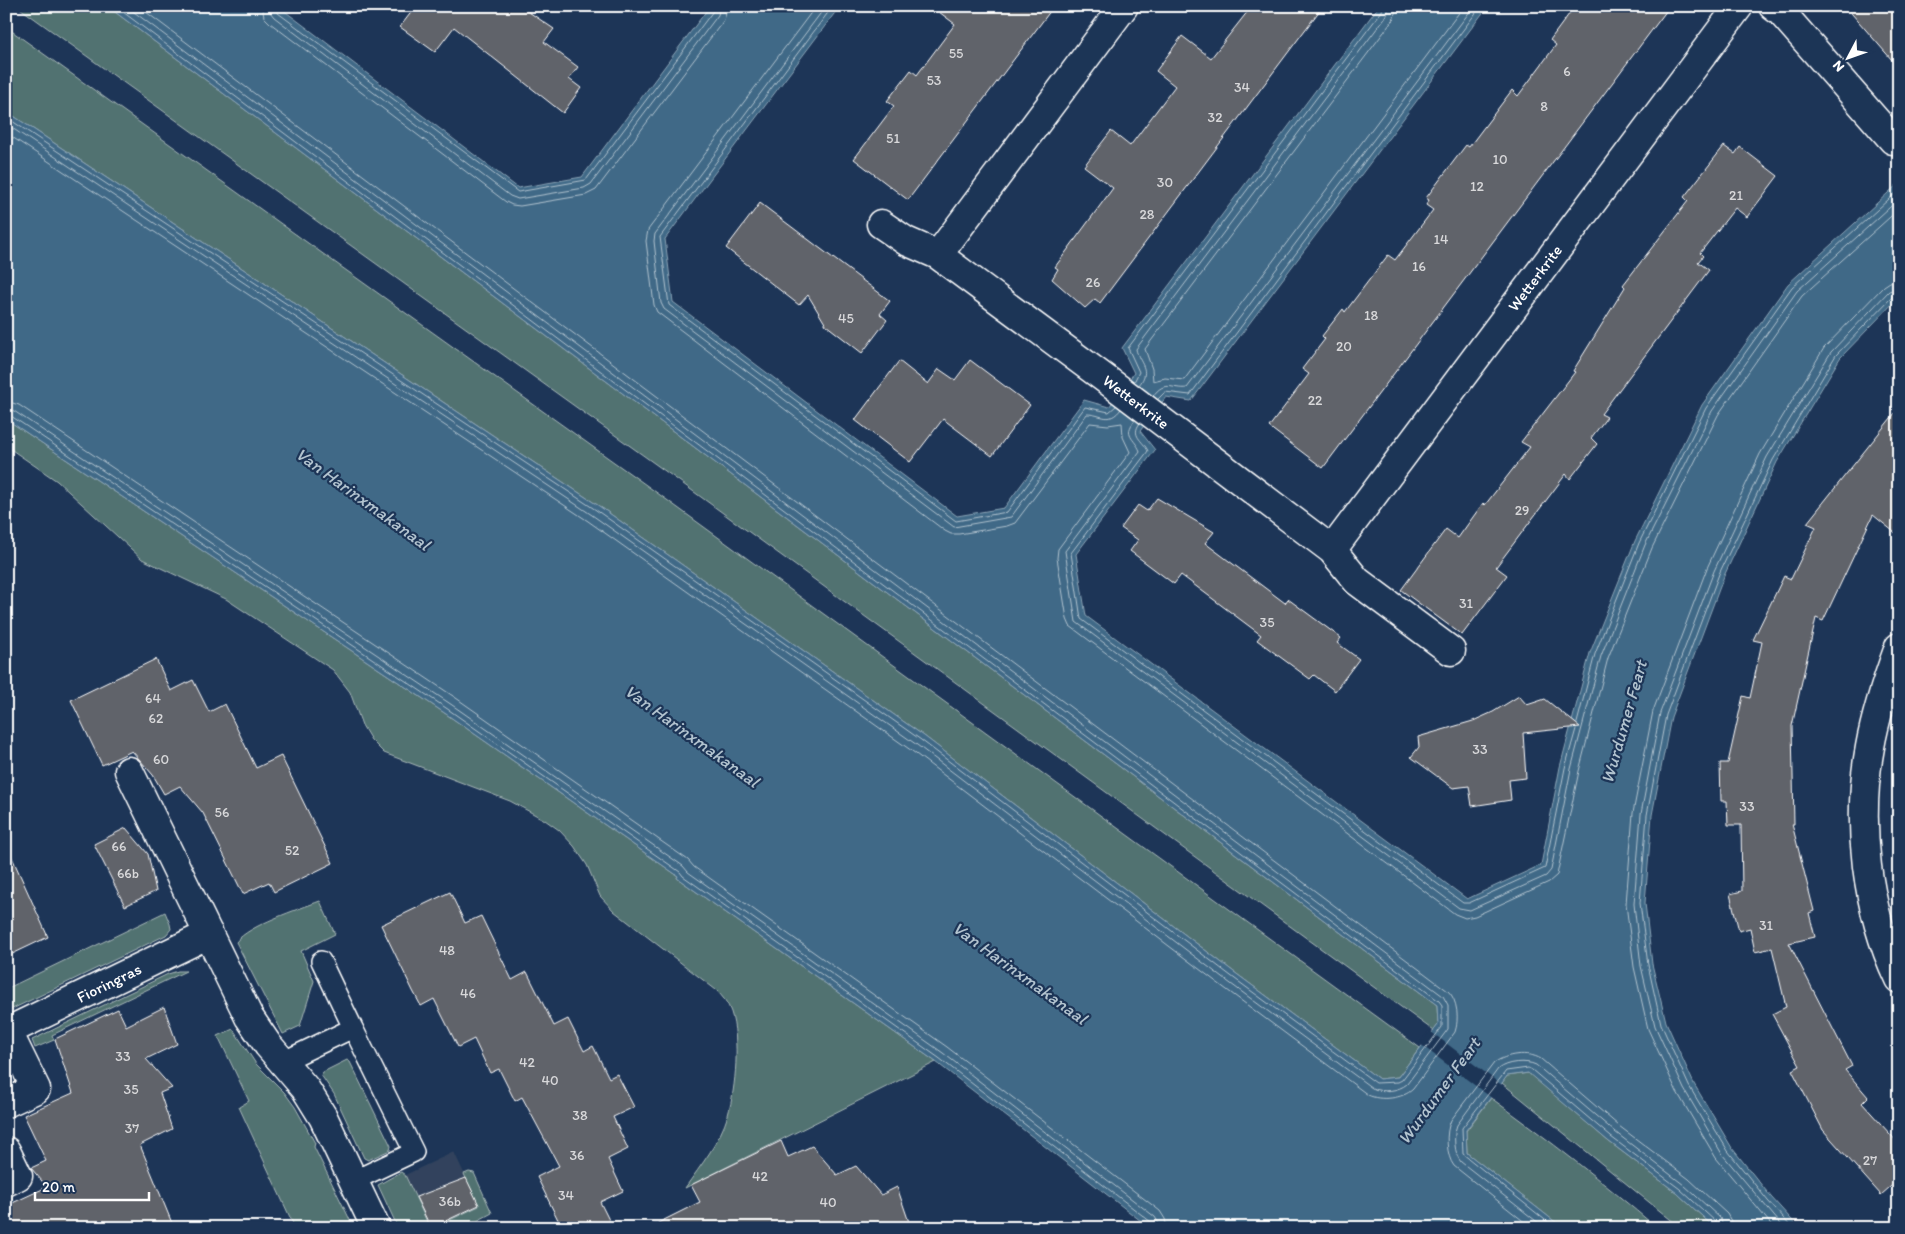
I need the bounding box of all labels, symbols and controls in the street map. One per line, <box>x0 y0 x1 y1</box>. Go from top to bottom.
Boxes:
north arrow <box>1822 32 1872 82</box>
house number: 55 <box>949 45 963 62</box>
text: N <box>1829 57 1848 75</box>
house number: 6 <box>1563 63 1571 80</box>
house number: 53 <box>927 72 942 89</box>
house number: 34 <box>1234 79 1251 96</box>
house number: 8 <box>1540 98 1548 115</box>
house number: 32 <box>1208 109 1223 126</box>
house number: 51 <box>886 130 900 147</box>
house number: 10 <box>1492 151 1508 168</box>
house number: 30 <box>1157 174 1173 191</box>
house number: 12 <box>1470 178 1485 195</box>
house number: 21 <box>1729 187 1743 204</box>
house number: 28 <box>1139 206 1155 223</box>
house number: 14 <box>1434 231 1449 248</box>
street label: Wetterkrite <box>1504 241 1566 315</box>
house number: 16 <box>1412 258 1426 275</box>
house number: 26 <box>1086 274 1100 291</box>
house number: 18 <box>1364 307 1378 324</box>
house number: 45 <box>838 310 854 327</box>
house number: 20 <box>1336 338 1352 355</box>
street label: Wetterkrite <box>1099 371 1173 433</box>
house number: 22 <box>1308 392 1323 409</box>
water label: Van Harinxmakanaal <box>291 443 436 556</box>
house number: 29 <box>1515 502 1529 519</box>
house number: 31 <box>1459 595 1474 612</box>
house number: 35 <box>1260 614 1274 631</box>
water label: Wurdumer Feart <box>1596 656 1653 786</box>
water label: Van Harinxmakanaal <box>620 680 765 793</box>
house number: 64 <box>145 690 161 707</box>
house number: 62 <box>149 710 164 727</box>
house number: 33 <box>1472 741 1488 758</box>
house number: 60 <box>153 751 169 768</box>
house number: 33 <box>1739 798 1755 815</box>
house number: 56 <box>215 804 229 821</box>
house number: 66 <box>112 838 126 855</box>
house number: 52 <box>285 842 300 859</box>
house number: 66b <box>117 865 139 882</box>
water label: Van Harinxmakanaal <box>948 917 1093 1030</box>
house number: 31 <box>1759 917 1774 934</box>
house number: 48 <box>439 942 455 959</box>
street label: Fioringras <box>74 959 144 1007</box>
house number: 46 <box>460 985 476 1002</box>
water label: Wurdumer Feart <box>1393 1032 1486 1149</box>
house number: 33 <box>115 1048 131 1065</box>
house number: 42 <box>519 1054 536 1071</box>
house number: 40 <box>541 1072 559 1089</box>
house number: 35 <box>124 1081 138 1098</box>
house number: 38 <box>572 1107 588 1124</box>
house number: 37 <box>125 1120 139 1137</box>
house number: 36 <box>569 1147 585 1164</box>
house number: 27 <box>1863 1152 1877 1169</box>
house number: 42 <box>752 1168 769 1185</box>
scale bar <box>35 1169 149 1201</box>
text: 20 m <box>42 1178 76 1196</box>
house number: 34 <box>558 1187 575 1204</box>
house number: 36b <box>439 1193 461 1210</box>
house number: 40 <box>819 1194 837 1211</box>

